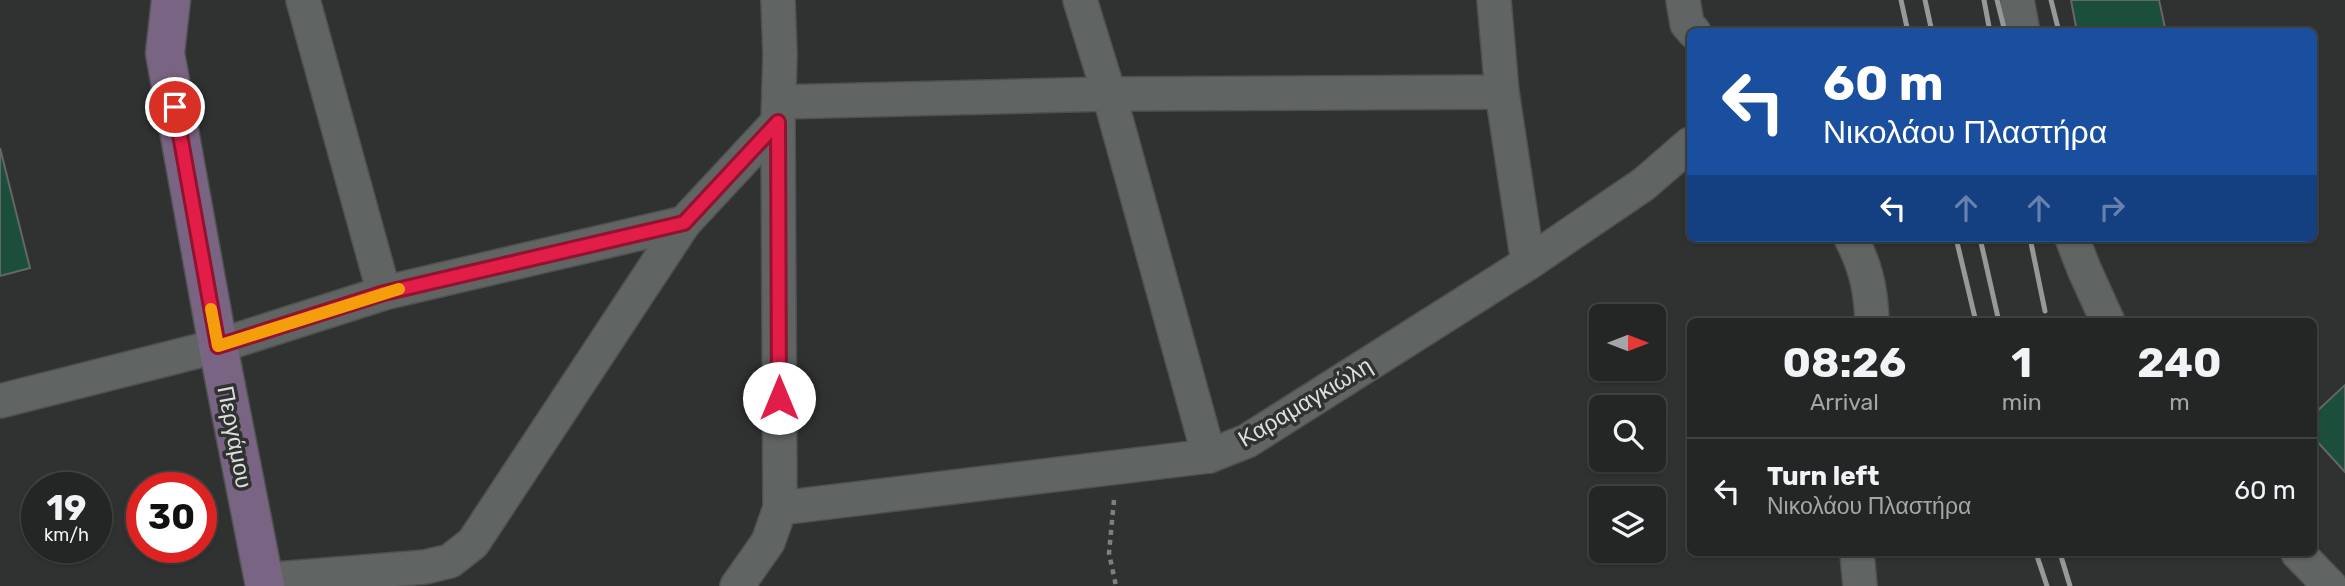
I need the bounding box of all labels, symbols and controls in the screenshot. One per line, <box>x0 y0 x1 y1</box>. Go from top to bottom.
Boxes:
text: 60 m <box>1823 54 1944 112</box>
icon: left <box>1708 56 1799 147</box>
pin <box>145 77 205 137</box>
icon: arrive <box>156 88 194 126</box>
text: Νικολάου Πλαστήρα <box>1823 113 2107 151</box>
icon: left <box>1874 189 1912 227</box>
icon: ahead <box>1947 189 1985 227</box>
icon: ahead <box>2020 189 2058 227</box>
icon: right <box>2093 189 2131 227</box>
north arrow <box>1589 304 1666 382</box>
map controls <box>1589 304 1666 563</box>
text: 08:26 <box>1782 338 1906 388</box>
text: 1 <box>2011 338 2032 388</box>
text: 240 <box>2137 338 2222 388</box>
street label: Καραμαγκιώλη <box>1233 351 1377 453</box>
position arrow <box>742 361 816 435</box>
street label: Περγάμου <box>211 384 259 490</box>
text: Arrival <box>1810 388 1879 416</box>
text: min <box>2002 388 2042 416</box>
text: m <box>2169 388 2190 416</box>
button: search <box>1589 395 1666 472</box>
text: Turn left <box>1767 461 1879 492</box>
speed limit sign: 30 <box>126 472 217 563</box>
icon: left <box>1708 472 1746 510</box>
text: 60 m <box>2234 475 2296 506</box>
button: layers <box>1589 486 1666 563</box>
text: 19 <box>47 487 86 529</box>
text: Νικολάου Πλαστήρα <box>1767 492 1971 520</box>
text: km/h <box>44 524 89 546</box>

